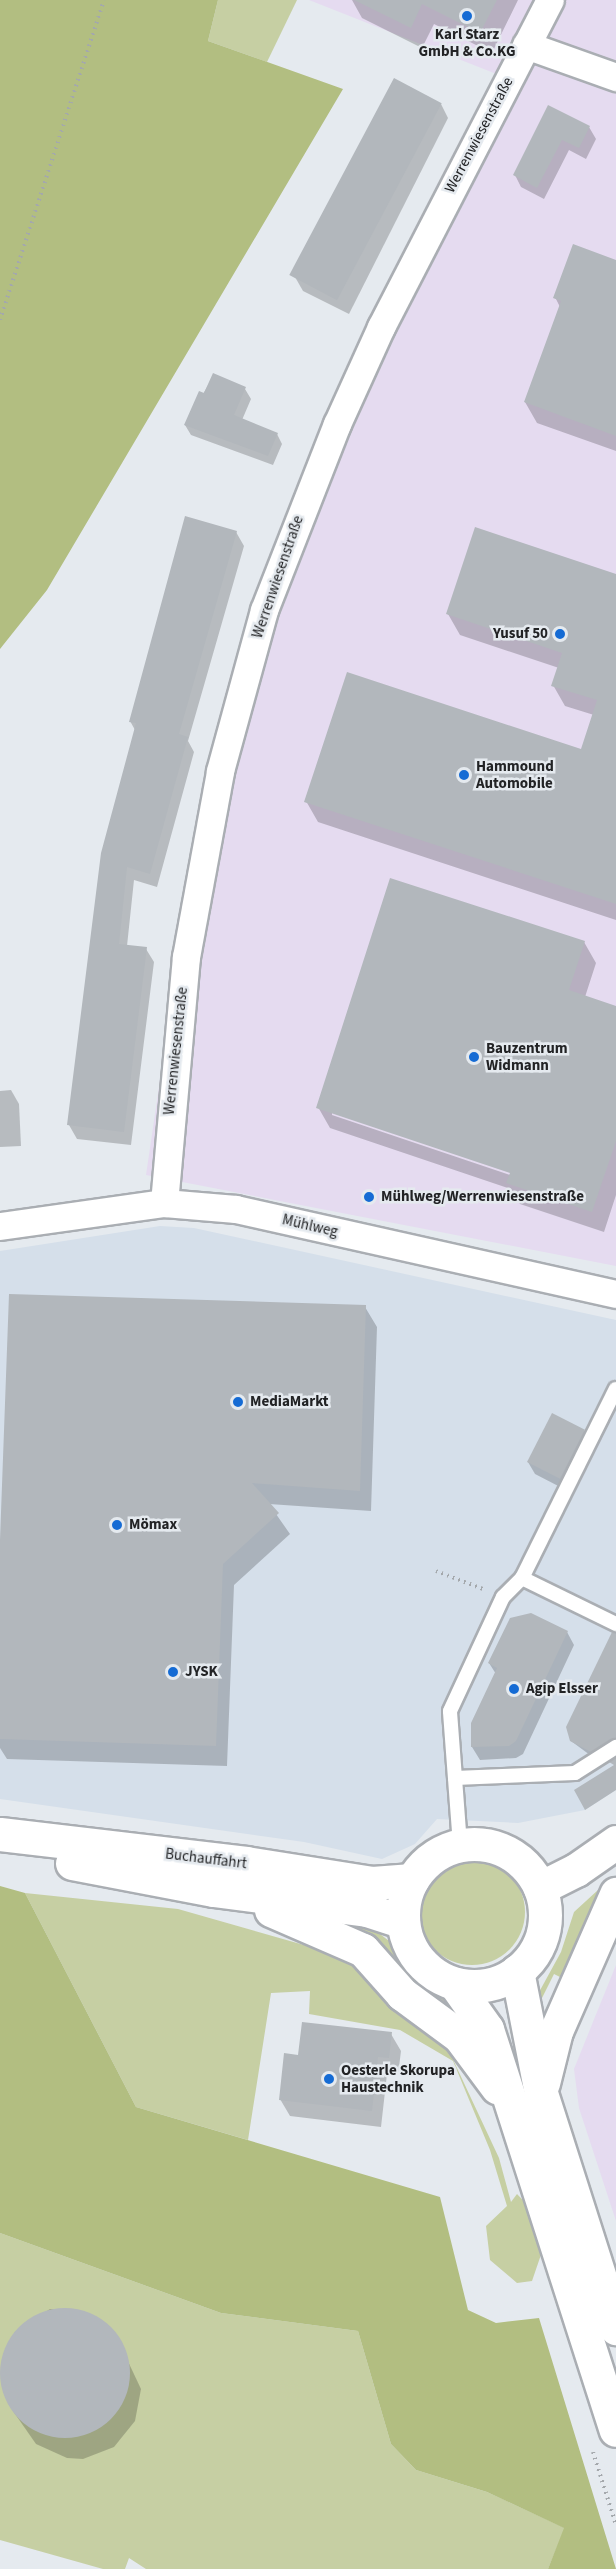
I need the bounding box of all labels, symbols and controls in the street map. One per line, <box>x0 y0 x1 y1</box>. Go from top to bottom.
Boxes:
marker: Karl Starz GmbH & Co.KG <box>460 9 474 23</box>
place label: Karl Starz GmbH & Co.KG <box>419 25 515 60</box>
street label: Werrenwiesenstraße <box>441 74 517 196</box>
street label: Werrenwiesenstraße <box>249 513 307 641</box>
place label: Yusuf 50 <box>493 625 548 643</box>
marker: Yusuf 50 <box>553 627 567 641</box>
place label: Hammound Automobile <box>476 757 554 792</box>
marker: Hammound Automobile <box>457 768 471 782</box>
street label: Werrenwiesenstraße <box>160 986 192 1116</box>
place label: Bauzentrum Widmann <box>486 1039 568 1074</box>
marker: Bauzentrum Widmann <box>467 1050 481 1064</box>
place label: Mühlweg/Werrenwiesenstraße <box>381 1188 584 1206</box>
marker: Mühlweg/Werrenwiesenstraße <box>362 1190 376 1204</box>
street label: Mühlweg <box>280 1211 340 1241</box>
place label: MediaMarkt <box>250 1393 329 1411</box>
marker: MediaMarkt <box>231 1395 245 1409</box>
place label: Mömax <box>129 1516 177 1534</box>
marker: Mömax <box>110 1518 124 1532</box>
place label: JYSK <box>185 1663 218 1681</box>
marker: JYSK <box>166 1665 180 1679</box>
place label: Agip Elsser <box>526 1680 598 1698</box>
marker: Agip Elsser <box>507 1682 521 1696</box>
street label: Buchauffahrt <box>164 1845 248 1873</box>
place label: Oesterle Skorupa Haustechnik <box>341 2061 455 2096</box>
marker: Oesterle Skorupa Haustechnik <box>322 2072 336 2086</box>

